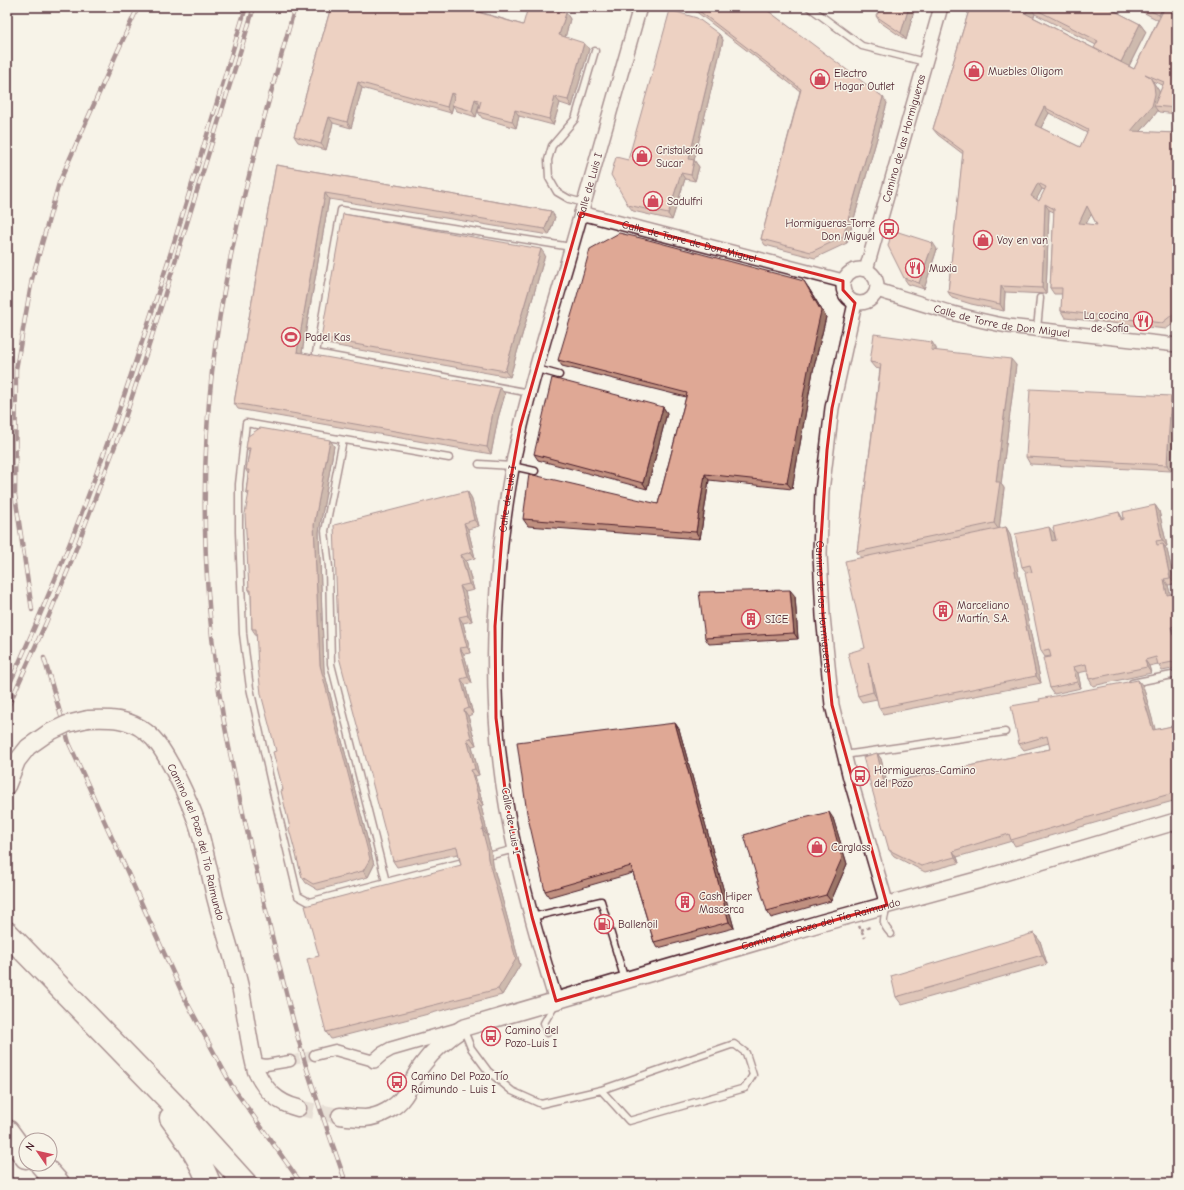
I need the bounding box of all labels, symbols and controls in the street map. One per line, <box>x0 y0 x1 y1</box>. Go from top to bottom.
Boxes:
shop icon: Muebles Oligom <box>963 60 985 82</box>
place label: Muebles Oligom <box>988 65 1063 78</box>
place label: Electro Hogar Outlet <box>834 67 895 93</box>
shop icon: Electro Hogar Outlet <box>809 68 831 90</box>
street label: Camino de las Hormigueras <box>879 72 928 204</box>
place label: Cristalería Sucar <box>656 144 703 170</box>
shop icon: Cristalería Sucar <box>631 145 653 167</box>
street label: Calle de Luis I <box>574 151 605 220</box>
shop icon: Sadulfri <box>642 190 664 212</box>
place label: Sadulfri <box>667 195 703 208</box>
street label: Calle de Torre de Don Miguel <box>621 217 758 265</box>
place label: Hormigueras-Torre Don Miguel <box>786 217 875 243</box>
bus stop icon: Hormigueras-Torre Don Miguel <box>878 218 900 240</box>
shop icon: Voy en van <box>972 229 994 251</box>
place label: Voy en van <box>997 234 1048 247</box>
restaurant icon: Muxia <box>904 257 926 279</box>
place label: Muxia <box>929 262 957 275</box>
street label: Calle de Torre de Don Miguel <box>932 301 1071 339</box>
place label: La cocina de Sofía <box>1084 309 1129 335</box>
restaurant icon: La cocina de Sofía <box>1132 310 1154 332</box>
sports icon: Padel Kas <box>280 326 302 348</box>
place label: Padel Kas <box>305 331 351 344</box>
street label: Calle de Luis I <box>496 464 519 533</box>
street label: Camino de las Hormigueras <box>813 541 835 674</box>
place label: Marceliano Martín, S.A. <box>957 599 1010 625</box>
building icon: Marceliano Martín, S.A. <box>932 600 954 622</box>
building icon: SICE <box>740 608 762 630</box>
place label: SICE <box>765 613 789 626</box>
street label: Camino del Pozo del Tío Raimundo <box>165 761 228 922</box>
place label: Hormigueras-Camino del Pozo <box>874 764 976 790</box>
bus stop icon: Hormigueras-Camino del Pozo <box>849 765 871 787</box>
street label: Calle de Luis I <box>499 787 523 855</box>
shop icon: Carglass <box>806 836 828 858</box>
place label: Carglass <box>831 841 871 854</box>
place label: Cash Hiper Mascerca <box>699 890 752 916</box>
building icon: Cash Hiper Mascerca <box>674 891 696 913</box>
street label: Camino del Pozo del Tío Raimundo <box>740 895 902 953</box>
fuel station icon: Ballenoil <box>593 913 615 935</box>
place label: Ballenoil <box>618 918 658 931</box>
place label: Camino del Pozo-Luis I <box>505 1024 558 1050</box>
bus stop icon: Camino del Pozo-Luis I <box>480 1025 502 1047</box>
place label: Camino Del Pozo Tío Raimundo - Luis I <box>411 1070 509 1096</box>
bus stop icon: Camino Del Pozo Tío Raimundo - Luis I <box>386 1071 408 1093</box>
north arrow <box>18 1132 58 1172</box>
text: N <box>23 1140 38 1153</box>

